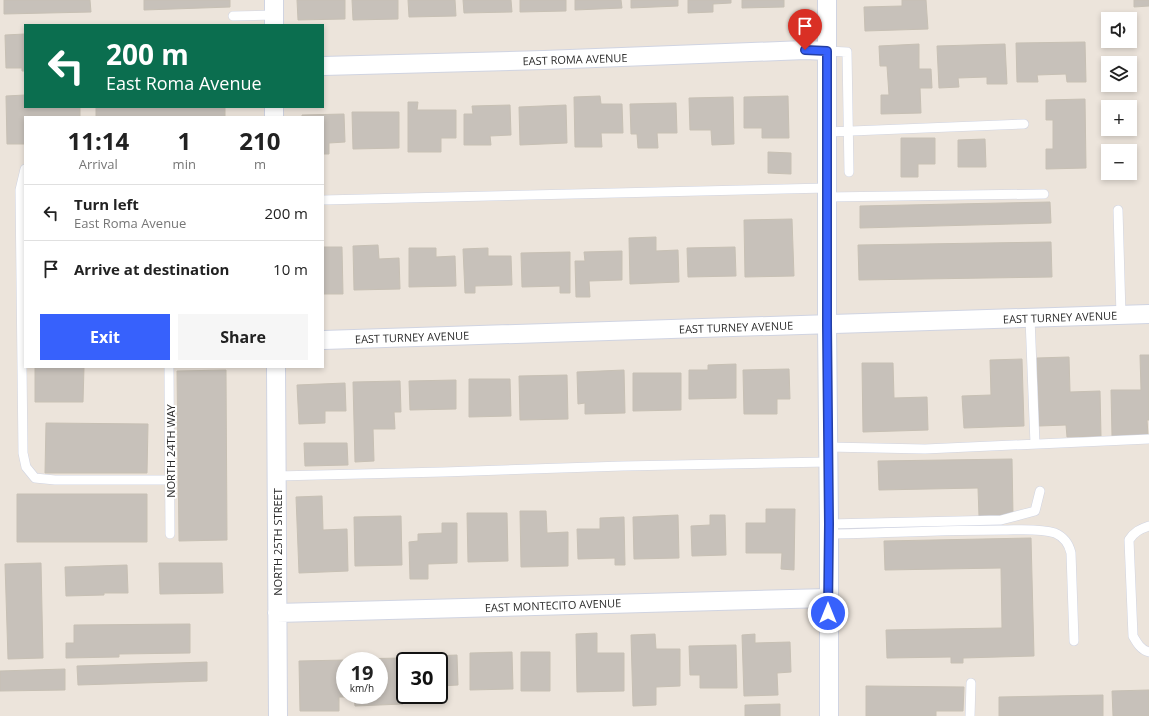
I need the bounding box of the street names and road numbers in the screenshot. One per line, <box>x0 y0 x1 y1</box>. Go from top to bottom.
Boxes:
street label: EAST ROMA AVENUE <box>522 50 628 68</box>
street label: EAST TURNEY AVENUE <box>1003 308 1117 326</box>
street label: EAST TURNEY AVENUE <box>679 318 793 336</box>
street label: EAST TURNEY AVENUE <box>355 328 469 346</box>
street label: NORTH 24TH WAY <box>163 403 178 498</box>
street label: NORTH 25TH STREET <box>270 488 285 596</box>
street label: EAST MONTECITO AVENUE <box>485 595 621 615</box>

